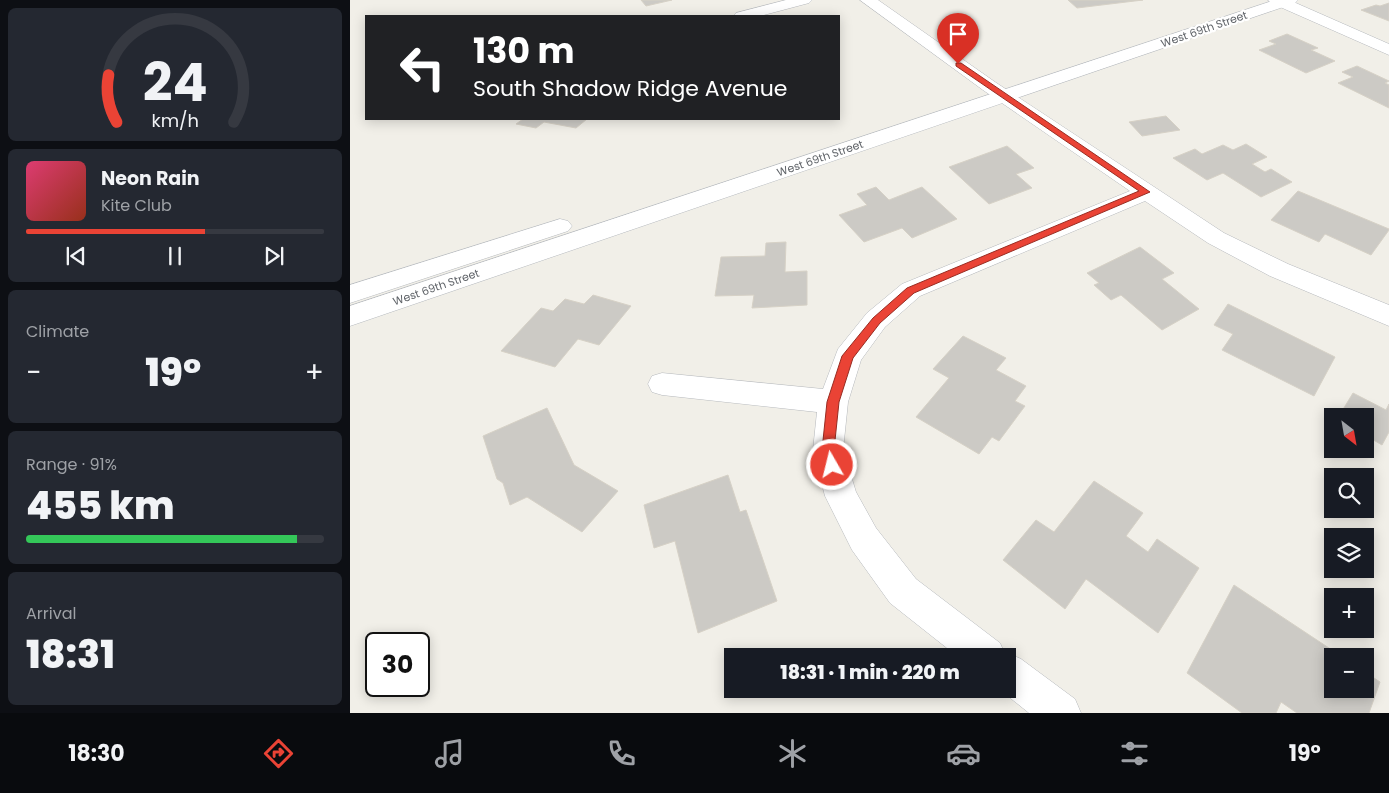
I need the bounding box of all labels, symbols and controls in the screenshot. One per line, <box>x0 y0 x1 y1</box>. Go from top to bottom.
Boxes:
street label: West 69th Street <box>1159 7 1249 51</box>
pin <box>937 13 979 64</box>
icon: arrive <box>944 20 972 48</box>
text: 130 m <box>473 26 575 75</box>
icon: left <box>390 35 455 100</box>
text: 24 <box>143 46 207 119</box>
text: South Shadow Ridge Avenue <box>473 73 787 104</box>
text: km/h <box>151 108 199 133</box>
street label: West 69th Street <box>775 136 865 180</box>
text: Neon Rain <box>101 165 200 192</box>
text: Kite Club <box>101 194 172 217</box>
icon: previous <box>62 242 90 270</box>
icon: pause <box>161 242 189 270</box>
icon: next <box>260 242 288 270</box>
street label: West 69th Street <box>391 265 481 309</box>
text: Climate <box>26 320 89 343</box>
text: 19° <box>145 346 201 399</box>
text: − <box>26 353 41 392</box>
text: + <box>305 353 324 392</box>
north arrow <box>1324 408 1374 458</box>
map controls <box>1324 408 1374 698</box>
position arrow <box>805 438 857 490</box>
text: Range · 91% <box>26 453 117 476</box>
button: search <box>1324 468 1374 518</box>
text: 455 km <box>26 479 174 532</box>
button: layers <box>1324 528 1374 578</box>
button: + <box>1324 588 1374 638</box>
text: Arrival <box>26 602 76 625</box>
text: 18:31 <box>26 628 115 681</box>
speed limit sign: 30 <box>365 632 430 697</box>
button: − <box>1324 648 1374 698</box>
text: 18:31 · 1 min · 220 m <box>780 659 960 686</box>
icon: directions <box>261 736 296 771</box>
icon: music <box>432 736 467 771</box>
icon: phone <box>604 736 639 771</box>
icon: climate <box>775 736 810 771</box>
icon: car <box>946 736 981 771</box>
icon: filters <box>1117 736 1152 771</box>
text: 18:30 <box>68 738 125 769</box>
text: 19° <box>1289 738 1321 769</box>

